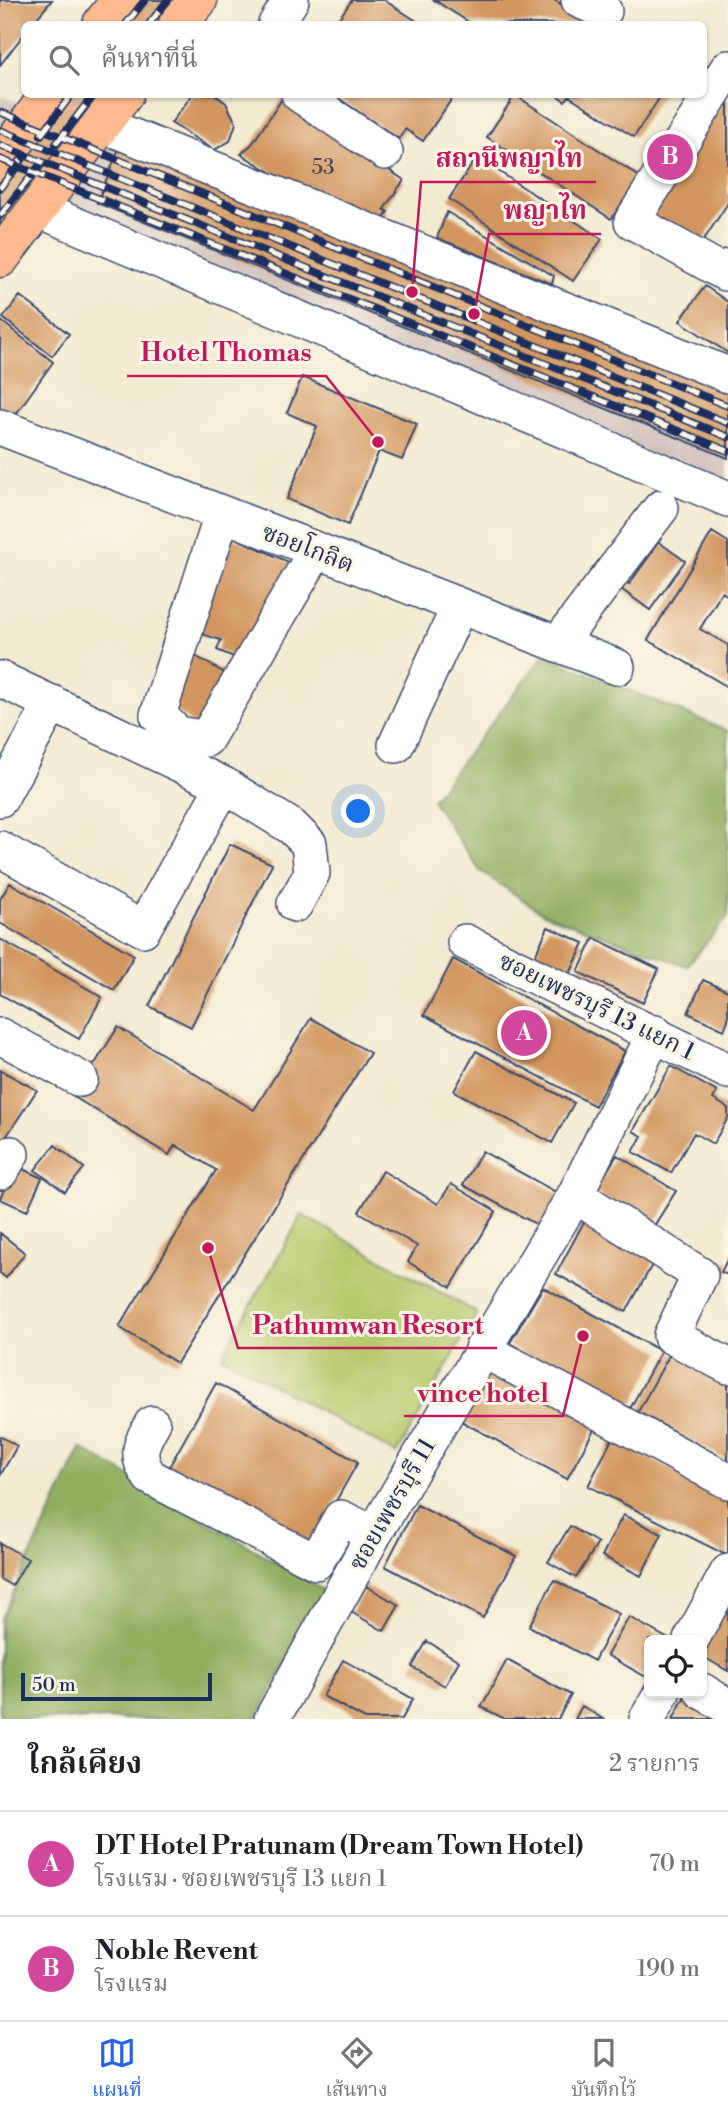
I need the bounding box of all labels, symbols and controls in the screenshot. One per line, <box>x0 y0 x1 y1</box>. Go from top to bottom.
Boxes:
search box <box>21 21 707 98</box>
icon: search <box>45 41 83 79</box>
text: ค้นหาที่นี่ <box>101 43 198 75</box>
pin: B <box>647 131 693 183</box>
callout: สถานีพญาไท <box>421 135 596 182</box>
text: สถานีพญาไท <box>435 140 583 175</box>
house number: 53 <box>311 155 335 181</box>
callout: พญาไท <box>489 187 601 234</box>
text: พญาไท <box>503 192 587 227</box>
callout: Hotel Thomas <box>127 329 326 376</box>
text: Hotel Thomas <box>140 337 312 369</box>
street label: ซอยโกลิต <box>257 514 359 580</box>
your location <box>341 794 375 828</box>
street label: ซอยเพชรบุรี 13 แยก 1 <box>494 946 700 1068</box>
pin: A <box>501 1007 547 1059</box>
callout: Pathumwan Resort <box>238 1301 497 1348</box>
text: Pathumwan Resort <box>252 1310 485 1342</box>
callout: vince hotel <box>404 1369 563 1416</box>
text: vince hotel <box>416 1378 549 1410</box>
street label: ซอยเพชรบุรี 11 <box>343 1433 443 1576</box>
map controls <box>644 1635 707 1698</box>
button: locate <box>644 1635 707 1698</box>
scale bar <box>21 1670 212 1702</box>
text: 50 m <box>32 1673 76 1697</box>
text: ใกล้เคียง <box>28 1745 142 1783</box>
text: 2 รายการ <box>609 1750 700 1778</box>
text: DT Hotel Pratunam (Dream Town Hotel) <box>95 1830 583 1862</box>
text: A <box>43 1850 59 1878</box>
text: 70 m <box>649 1850 700 1878</box>
text: โรงแรม · ซอยเพชรบุรี 13 แยก 1 <box>95 1865 387 1893</box>
text: Noble Revent <box>95 1935 258 1967</box>
text: B <box>42 1955 60 1983</box>
text: 190 m <box>637 1955 700 1983</box>
text: โรงแรม <box>95 1970 168 1998</box>
tab: แผนที่ <box>92 2034 142 2106</box>
tab: เส้นทาง <box>326 2034 387 2106</box>
tab: บันทึกไว้ <box>571 2034 636 2106</box>

